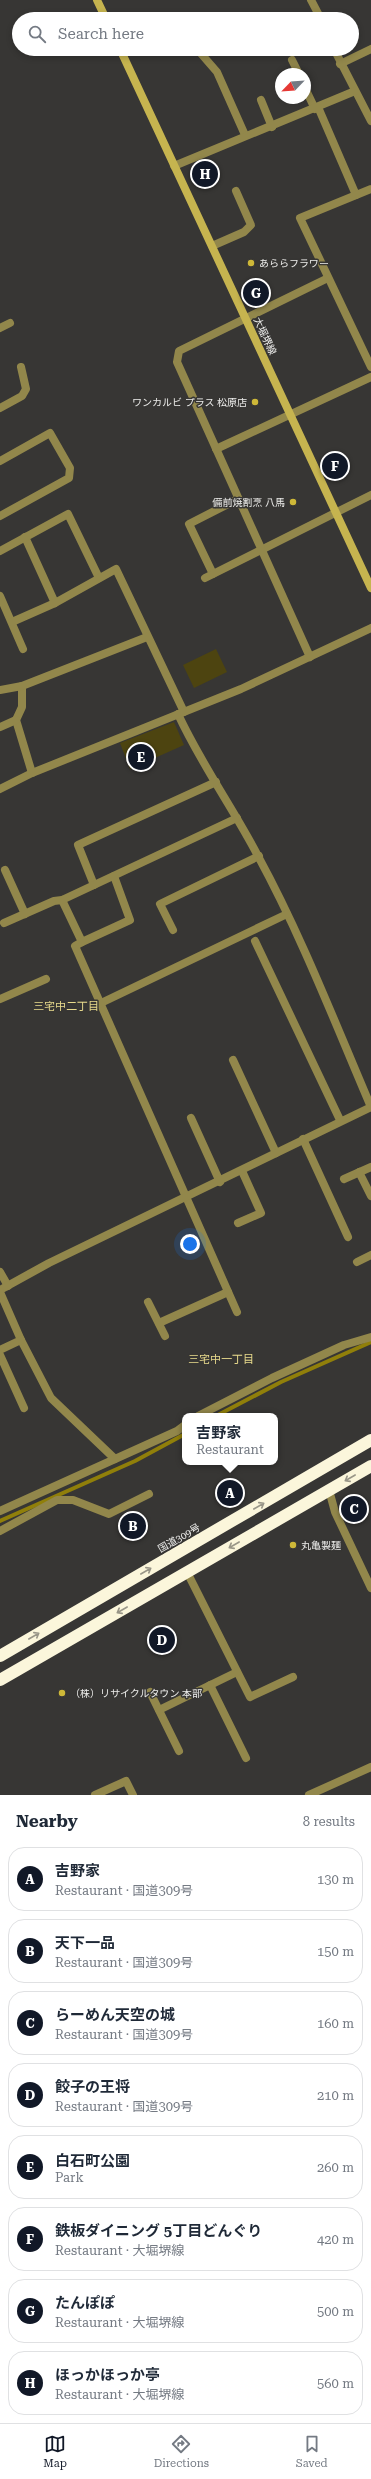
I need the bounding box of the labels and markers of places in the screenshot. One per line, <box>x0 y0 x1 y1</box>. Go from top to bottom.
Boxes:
pin: H <box>192 159 218 189</box>
marker: あららフラワー <box>246 258 256 268</box>
place label: あららフラワー <box>259 258 329 269</box>
pin: G <box>243 278 269 308</box>
place label: ワンカルビ プラス 松原店 <box>132 397 247 408</box>
marker: ワンカルビ プラス 松原店 <box>250 397 260 407</box>
pin: F <box>322 451 348 481</box>
place label: 備前焼割烹 八馬 <box>211 497 285 508</box>
marker: 備前焼割烹 八馬 <box>288 497 298 507</box>
pin: E <box>128 742 154 772</box>
pin: A <box>217 1478 243 1508</box>
pin: C <box>341 1494 367 1524</box>
pin: B <box>120 1511 146 1541</box>
marker: 丸亀製麺 <box>288 1540 298 1550</box>
place label: 丸亀製麺 <box>301 1540 341 1551</box>
pin: D <box>149 1625 175 1655</box>
marker: （株）リサイクルタウン 本部 <box>57 1688 67 1698</box>
place label: （株）リサイクルタウン 本部 <box>70 1688 202 1699</box>

